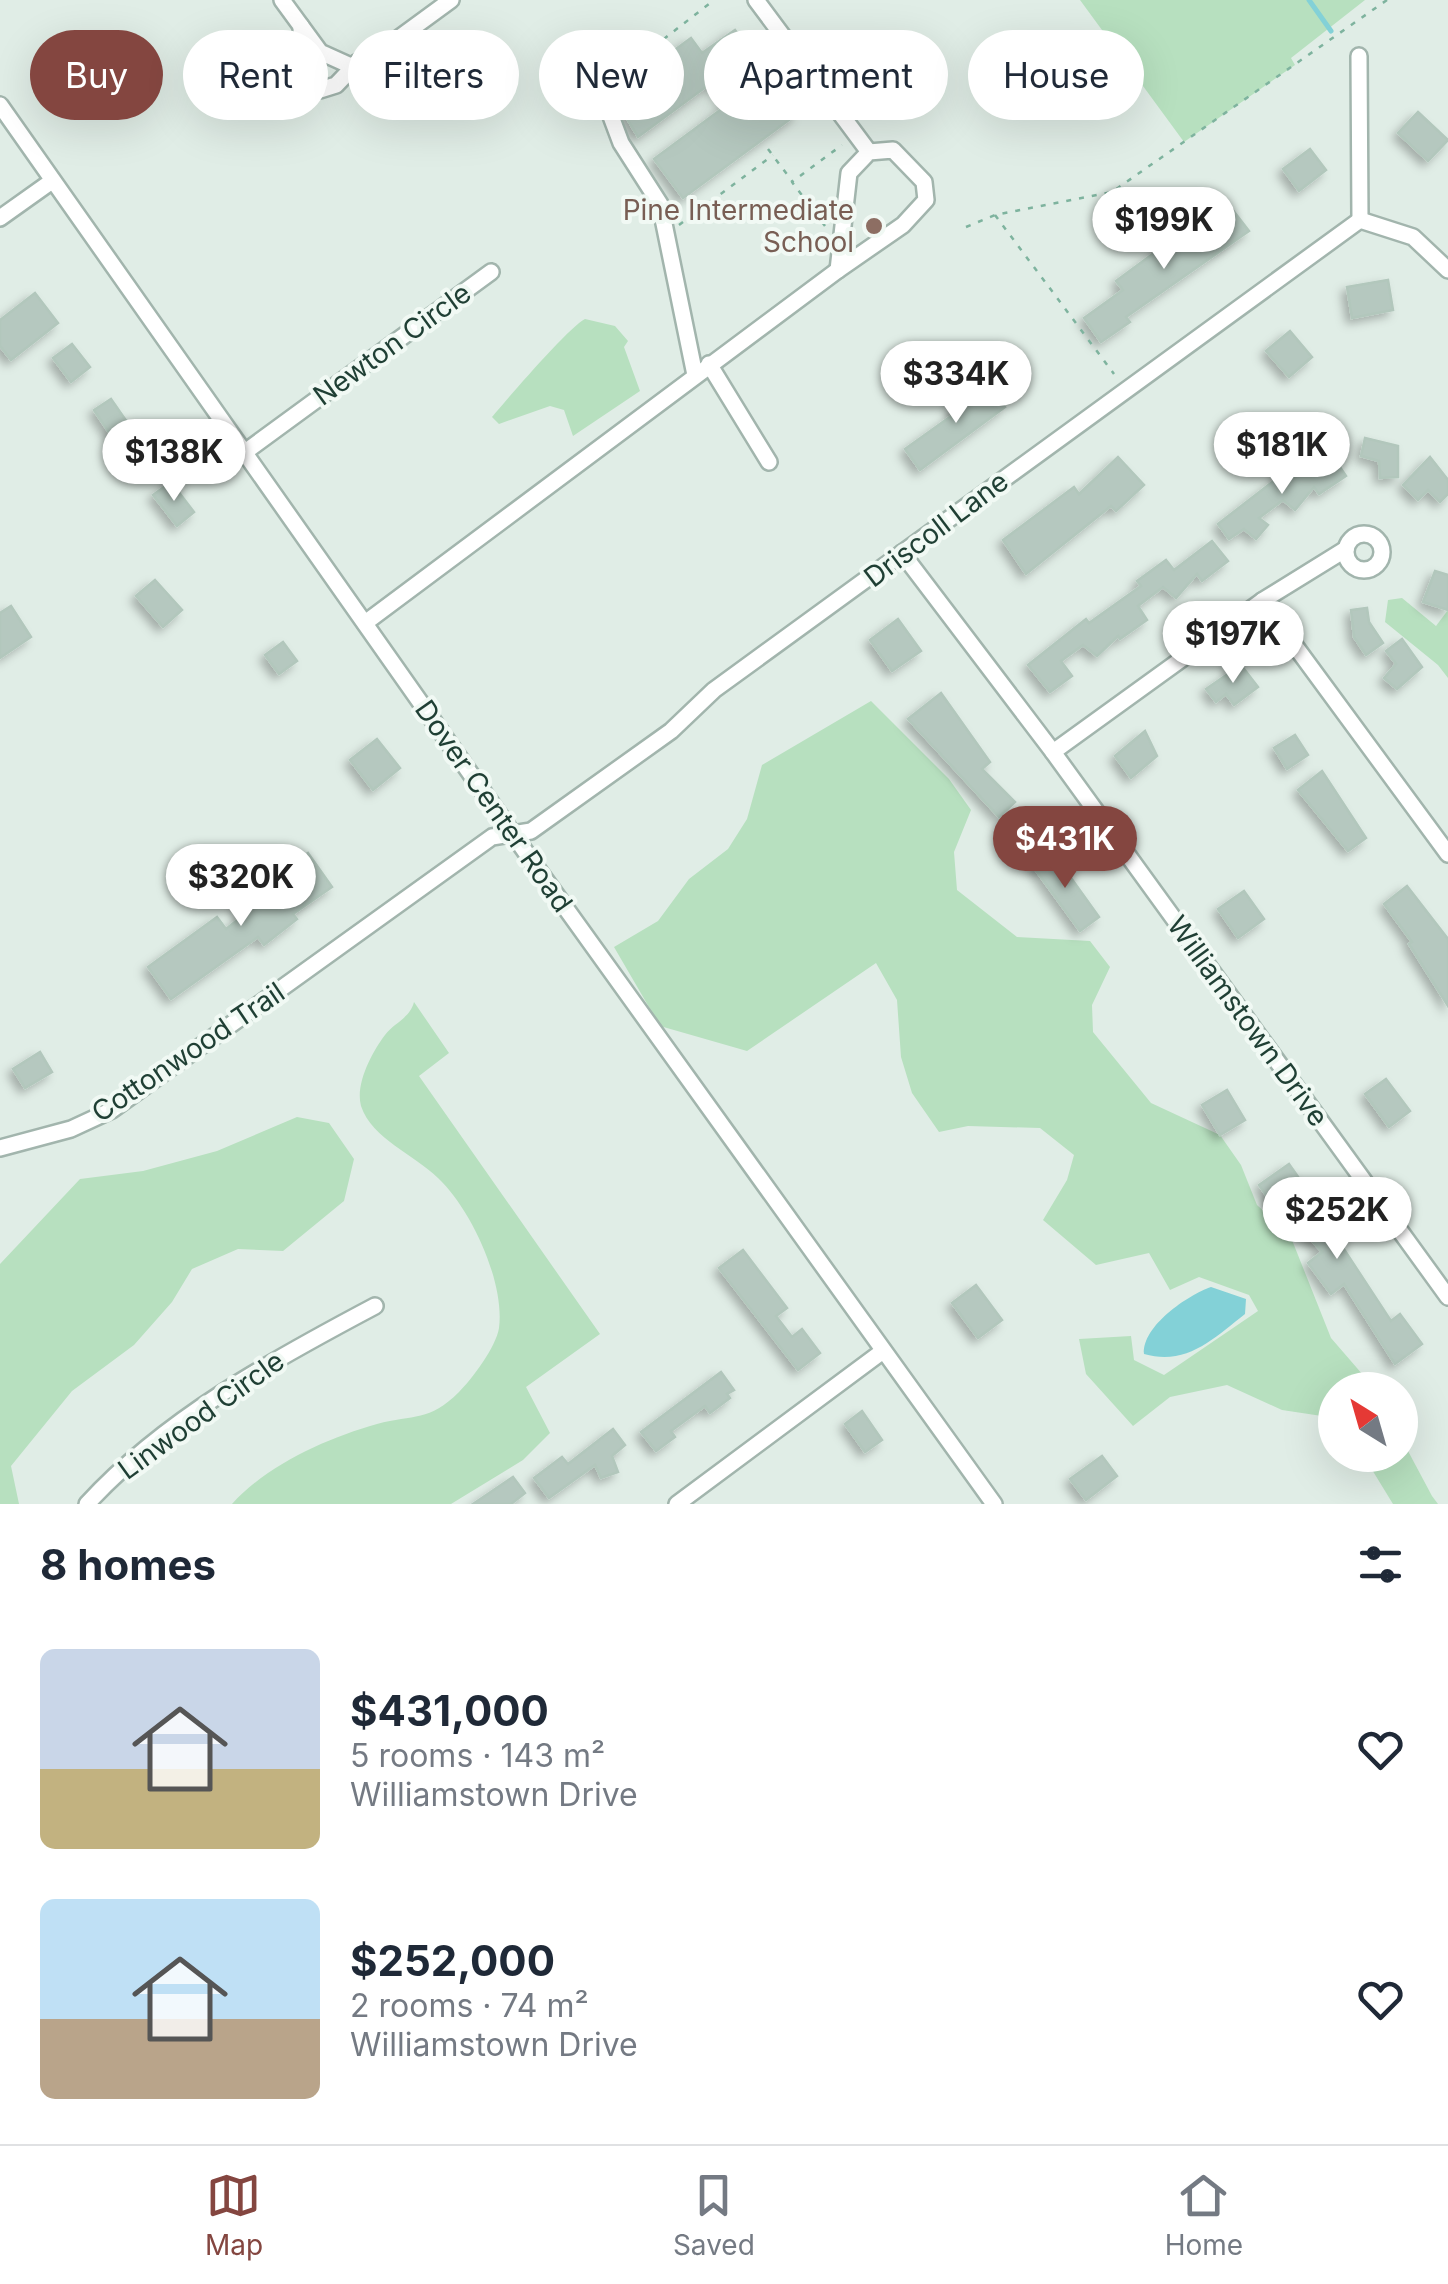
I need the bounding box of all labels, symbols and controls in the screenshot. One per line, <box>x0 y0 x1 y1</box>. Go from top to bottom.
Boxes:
chip: Buy <box>30 30 163 120</box>
chip: Rent <box>183 30 328 120</box>
chip: Filters <box>348 30 519 120</box>
chip: New <box>539 30 684 120</box>
chip: Apartment <box>704 30 948 120</box>
chip: House <box>968 30 1144 120</box>
pin: $199K <box>1094 187 1234 272</box>
place label: Pine Intermediate School <box>623 193 854 259</box>
text: $199K <box>1114 200 1214 239</box>
marker: Pine Intermediate School <box>863 215 885 237</box>
street label: Newton Circle <box>307 275 477 413</box>
pin: $334K <box>886 341 1026 426</box>
text: $334K <box>903 354 1009 393</box>
pin: $181K <box>1212 412 1352 497</box>
pin: $138K <box>104 419 244 504</box>
text: $181K <box>1236 425 1328 464</box>
text: $138K <box>124 432 224 471</box>
street label: Driscoll Lane <box>857 464 1015 594</box>
pin: $197K <box>1163 601 1303 686</box>
text: $197K <box>1185 614 1281 653</box>
street label: Dover Center Road <box>408 693 580 919</box>
pin: $431K <box>995 806 1135 891</box>
text: $431K <box>1015 819 1115 858</box>
pin: $320K <box>171 844 311 929</box>
text: $320K <box>188 857 294 896</box>
street label: Williamstown Drive <box>1160 909 1336 1133</box>
street label: Cottonwood Trail <box>85 975 291 1129</box>
pin: $252K <box>1267 1177 1407 1262</box>
text: $252K <box>1285 1190 1389 1229</box>
street label: Linwood Circle <box>111 1343 291 1487</box>
north arrow <box>1318 1372 1418 1472</box>
map controls <box>1318 1372 1418 1472</box>
icon: filters <box>1353 1537 1408 1592</box>
text: 8 homes <box>40 1539 216 1590</box>
text: $431,000 <box>350 1685 549 1736</box>
icon: home <box>120 1689 240 1809</box>
icon: heart <box>1353 1722 1408 1777</box>
text: 5 rooms · 143 m² <box>350 1736 605 1775</box>
text: Williamstown Drive <box>350 1775 638 1814</box>
text: $252,000 <box>350 1935 555 1986</box>
icon: home <box>120 1939 240 2059</box>
icon: heart <box>1353 1972 1408 2027</box>
text: 2 rooms · 74 m² <box>350 1986 589 2025</box>
text: Williamstown Drive <box>350 2025 638 2064</box>
tab: Map <box>205 2168 263 2262</box>
tab: Saved <box>673 2168 755 2262</box>
tab: Home <box>1165 2168 1243 2262</box>

